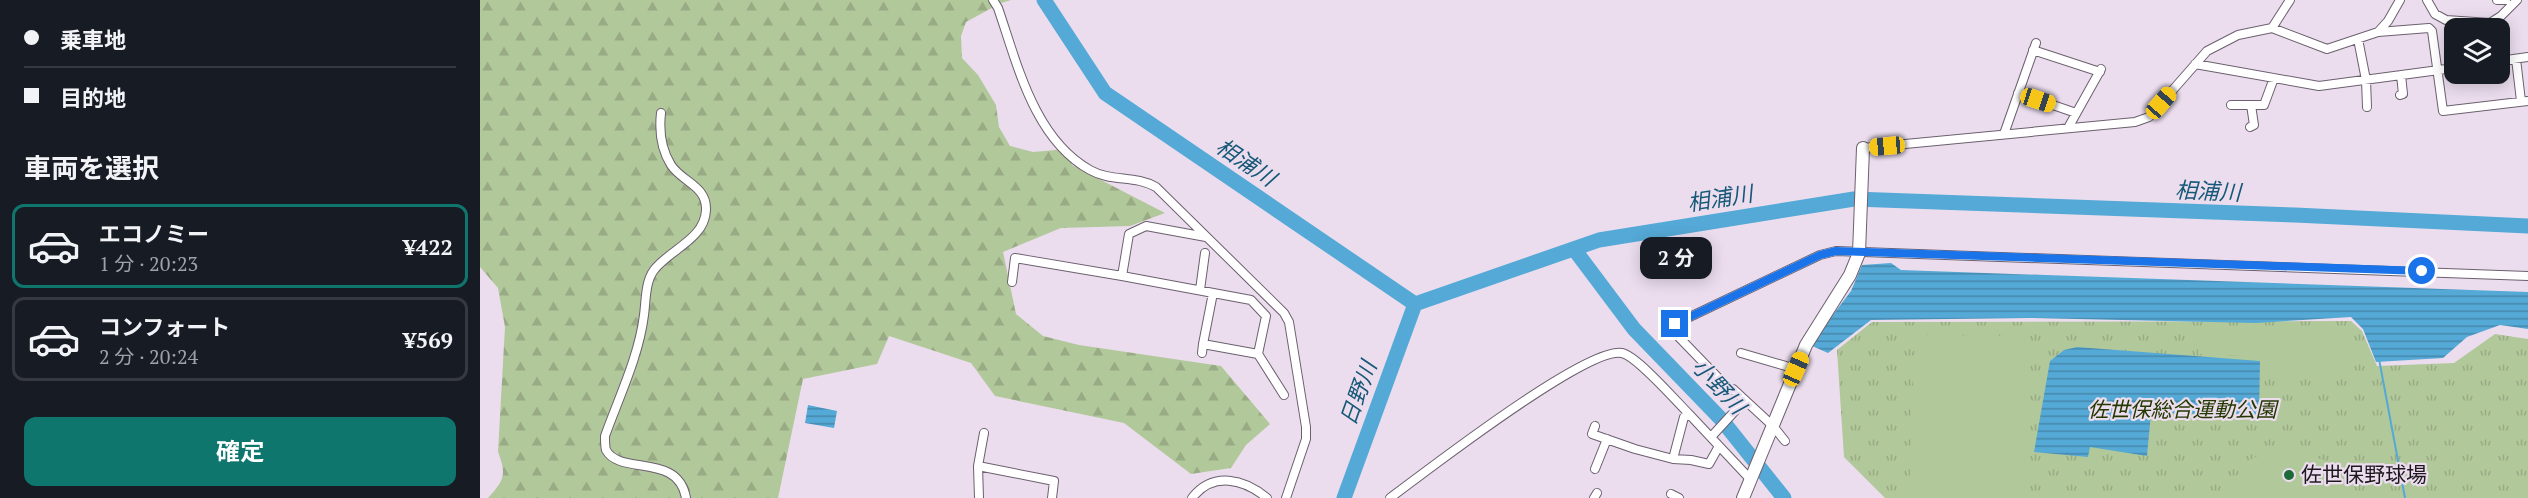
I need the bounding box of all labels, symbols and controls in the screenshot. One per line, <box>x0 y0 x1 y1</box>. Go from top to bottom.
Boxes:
map controls <box>2444 18 2510 84</box>
button: layers <box>2444 18 2510 84</box>
text: 乗車地 <box>60 25 126 54</box>
text: 目的地 <box>60 83 126 112</box>
car <box>2142 84 2180 122</box>
car <box>2018 86 2058 114</box>
water label: 相浦川 <box>1211 131 1283 193</box>
car <box>1868 135 1906 157</box>
text: 車両を選択 <box>24 150 159 186</box>
water label: 相浦川 <box>2175 175 2243 206</box>
water label: 相浦川 <box>1685 178 1757 217</box>
icon: car <box>27 219 81 273</box>
text: エコノミー <box>99 219 209 248</box>
text: ¥422 <box>403 232 453 261</box>
callout: 2 分 <box>1639 237 1711 279</box>
text: 2 分 <box>1658 244 1694 271</box>
text: 1 分 · 20:23 <box>99 250 198 277</box>
route start <box>2408 257 2435 284</box>
route end <box>1661 310 1688 337</box>
icon: car <box>27 312 81 366</box>
text: コンフォート <box>99 312 230 341</box>
text: ¥569 <box>403 325 453 354</box>
text: 2 分 · 20:24 <box>99 343 198 370</box>
car <box>1780 349 1812 389</box>
water label: 小野川 <box>1686 352 1754 421</box>
water label: 日野川 <box>1333 355 1383 429</box>
park label: 佐世保総合運動公園 <box>2088 395 2279 423</box>
button: 確定 <box>24 417 456 486</box>
place label: 佐世保野球場 <box>2301 460 2427 488</box>
marker: 佐世保野球場 <box>2282 468 2296 482</box>

